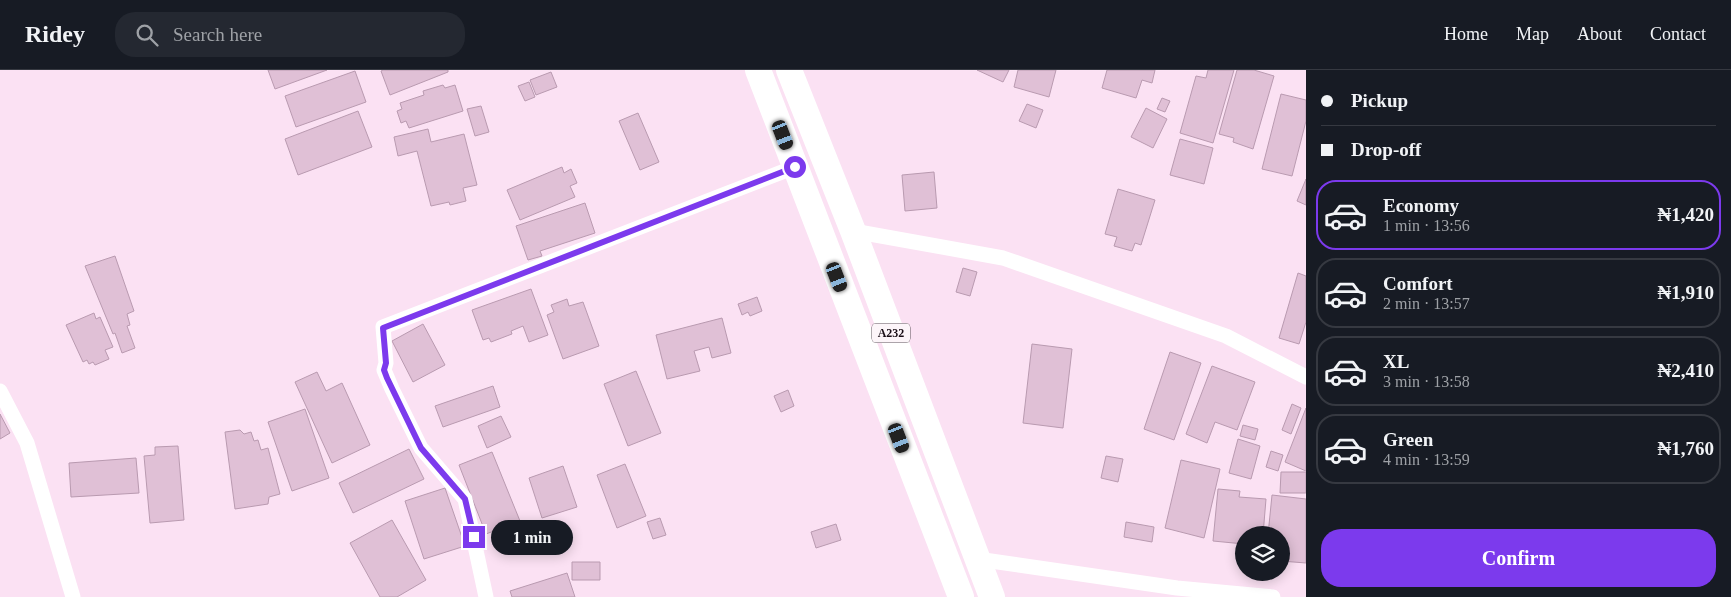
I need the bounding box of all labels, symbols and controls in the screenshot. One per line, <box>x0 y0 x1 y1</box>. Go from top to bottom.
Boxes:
search box <box>115 12 465 57</box>
text: Ridey <box>25 21 85 47</box>
icon: search <box>133 21 161 49</box>
text: Search here <box>173 24 262 45</box>
text: Home <box>1444 24 1488 44</box>
text: Map <box>1516 24 1549 44</box>
text: About <box>1577 24 1622 44</box>
text: Contact <box>1650 24 1706 44</box>
text: Pickup <box>1351 90 1408 111</box>
car <box>770 118 795 152</box>
text: Drop-off <box>1351 139 1421 160</box>
route start <box>784 156 806 178</box>
icon: car <box>1323 193 1368 238</box>
text: Economy <box>1383 195 1459 216</box>
text: ₦1,420 <box>1658 204 1714 225</box>
text: 1 min · 13:56 <box>1383 217 1470 234</box>
car <box>824 260 849 294</box>
icon: car <box>1323 271 1368 316</box>
text: Comfort <box>1383 273 1453 294</box>
text: ₦1,910 <box>1658 282 1714 303</box>
text: 2 min · 13:57 <box>1383 295 1470 312</box>
road number: A232 <box>872 324 910 342</box>
icon: car <box>1323 349 1368 394</box>
text: XL <box>1383 351 1409 372</box>
text: ₦2,410 <box>1658 360 1714 381</box>
text: 3 min · 13:58 <box>1383 373 1470 390</box>
car <box>886 421 911 455</box>
icon: car <box>1323 427 1368 472</box>
text: Green <box>1383 429 1433 450</box>
text: ₦1,760 <box>1658 438 1714 459</box>
text: 4 min · 13:59 <box>1383 451 1470 468</box>
callout: 1 min <box>492 520 574 554</box>
route end <box>463 526 485 548</box>
map controls <box>1235 526 1290 581</box>
button: layers <box>1235 526 1290 581</box>
text: 1 min <box>513 529 551 546</box>
button: Confirm <box>1321 529 1716 587</box>

